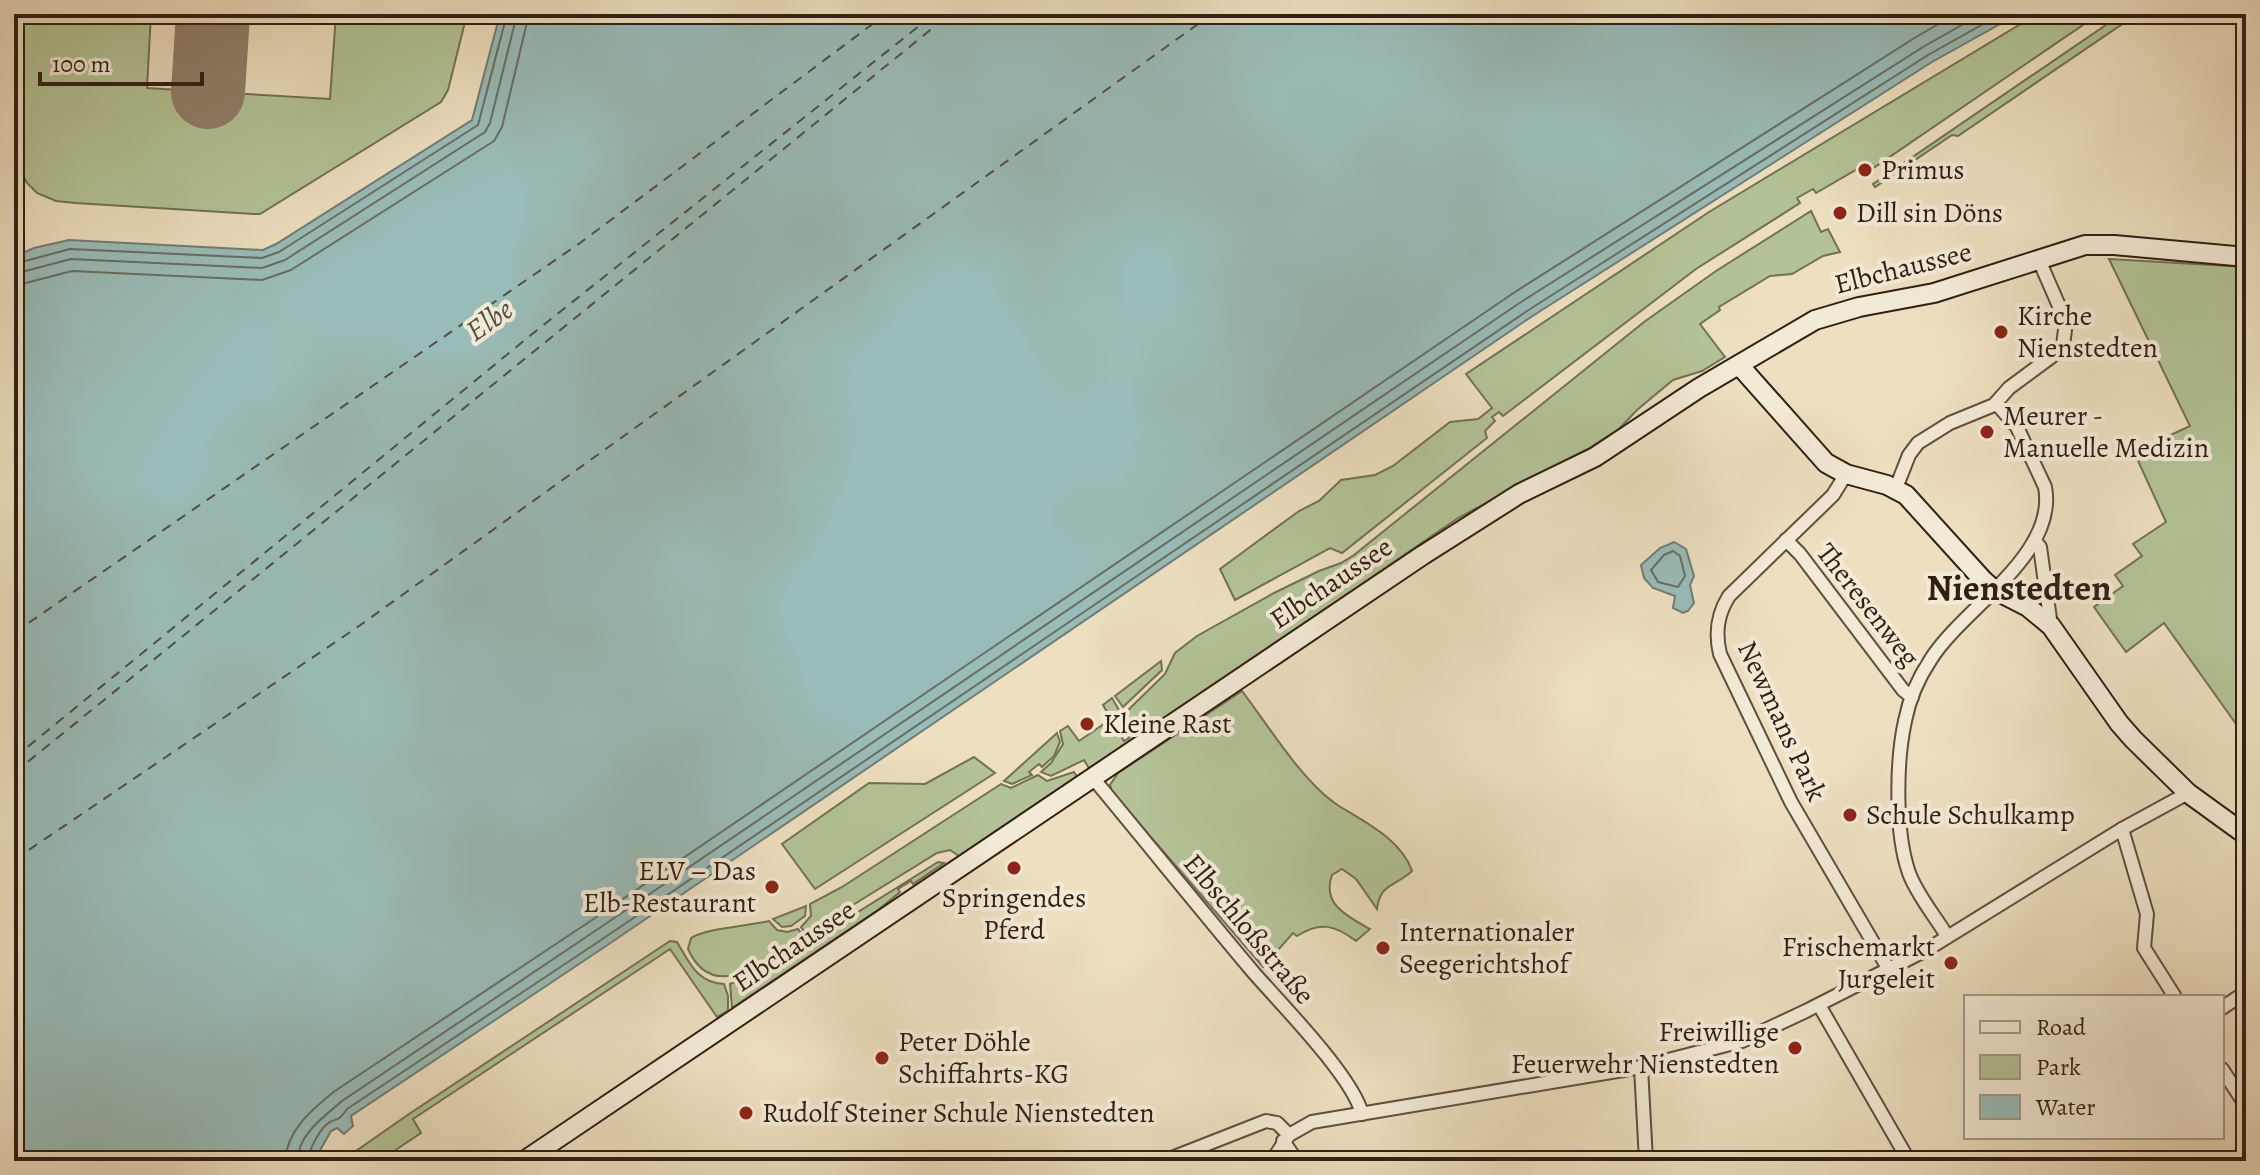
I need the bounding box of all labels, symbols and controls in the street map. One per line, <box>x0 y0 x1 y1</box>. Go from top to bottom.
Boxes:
scale bar <box>40 36 202 86</box>
text: 100 m <box>52 48 111 80</box>
place label: Primus <box>1881 151 1964 189</box>
marker: Primus <box>1856 161 1874 179</box>
place label: Dill sin Döns <box>1856 194 2003 232</box>
marker: Dill sin Döns <box>1831 204 1849 222</box>
street label: Elbchaussee <box>1830 233 1976 303</box>
water label: Elbe <box>458 289 521 350</box>
place label: Kirche Nienstedten <box>2017 297 2158 367</box>
marker: Kirche Nienstedten <box>1992 323 2010 341</box>
place label: Meurer - Manuelle Medizin <box>2003 397 2209 467</box>
marker: Meurer - Manuelle Medizin <box>1978 423 1996 441</box>
street label: Elbchaussee <box>1262 528 1400 638</box>
street label: Theresenweg <box>1808 535 1928 675</box>
district label: Nienstedten <box>1927 563 2111 612</box>
street label: Newmans Park <box>1728 635 1836 807</box>
place label: Kleine Rast <box>1103 705 1231 743</box>
marker: Kleine Rast <box>1078 715 1096 733</box>
place label: Schule Schulkamp <box>1866 796 2075 834</box>
marker: Schule Schulkamp <box>1841 806 1859 824</box>
street label: Elbschloßstraße <box>1175 846 1323 1012</box>
place label: ELV – Das Elb-Restaurant <box>583 852 756 922</box>
marker: Springendes Pferd <box>1005 859 1023 877</box>
marker: ELV – Das Elb-Restaurant <box>763 878 781 896</box>
place label: Springendes Pferd <box>942 879 1086 949</box>
street label: Elbchaussee <box>725 891 863 1001</box>
place label: Internationaler Seegerichtshof <box>1399 913 1575 983</box>
place label: Frischemarkt Jurgeleit <box>1782 928 1935 998</box>
marker: Internationaler Seegerichtshof <box>1374 939 1392 957</box>
marker: Frischemarkt Jurgeleit <box>1942 954 1960 972</box>
legend <box>1964 995 2224 1139</box>
text: Road <box>2036 1011 2086 1043</box>
place label: Freiwillige Feuerwehr Nienstedten <box>1511 1013 1779 1083</box>
place label: Peter Döhle Schiffahrts-KG <box>898 1023 1069 1093</box>
marker: Freiwillige Feuerwehr Nienstedten <box>1786 1039 1804 1057</box>
marker: Peter Döhle Schiffahrts-KG <box>873 1049 891 1067</box>
text: Park <box>2036 1051 2081 1083</box>
text: Water <box>2035 1091 2096 1123</box>
place label: Rudolf Steiner Schule Nienstedten <box>762 1094 1155 1132</box>
marker: Rudolf Steiner Schule Nienstedten <box>737 1104 755 1122</box>

